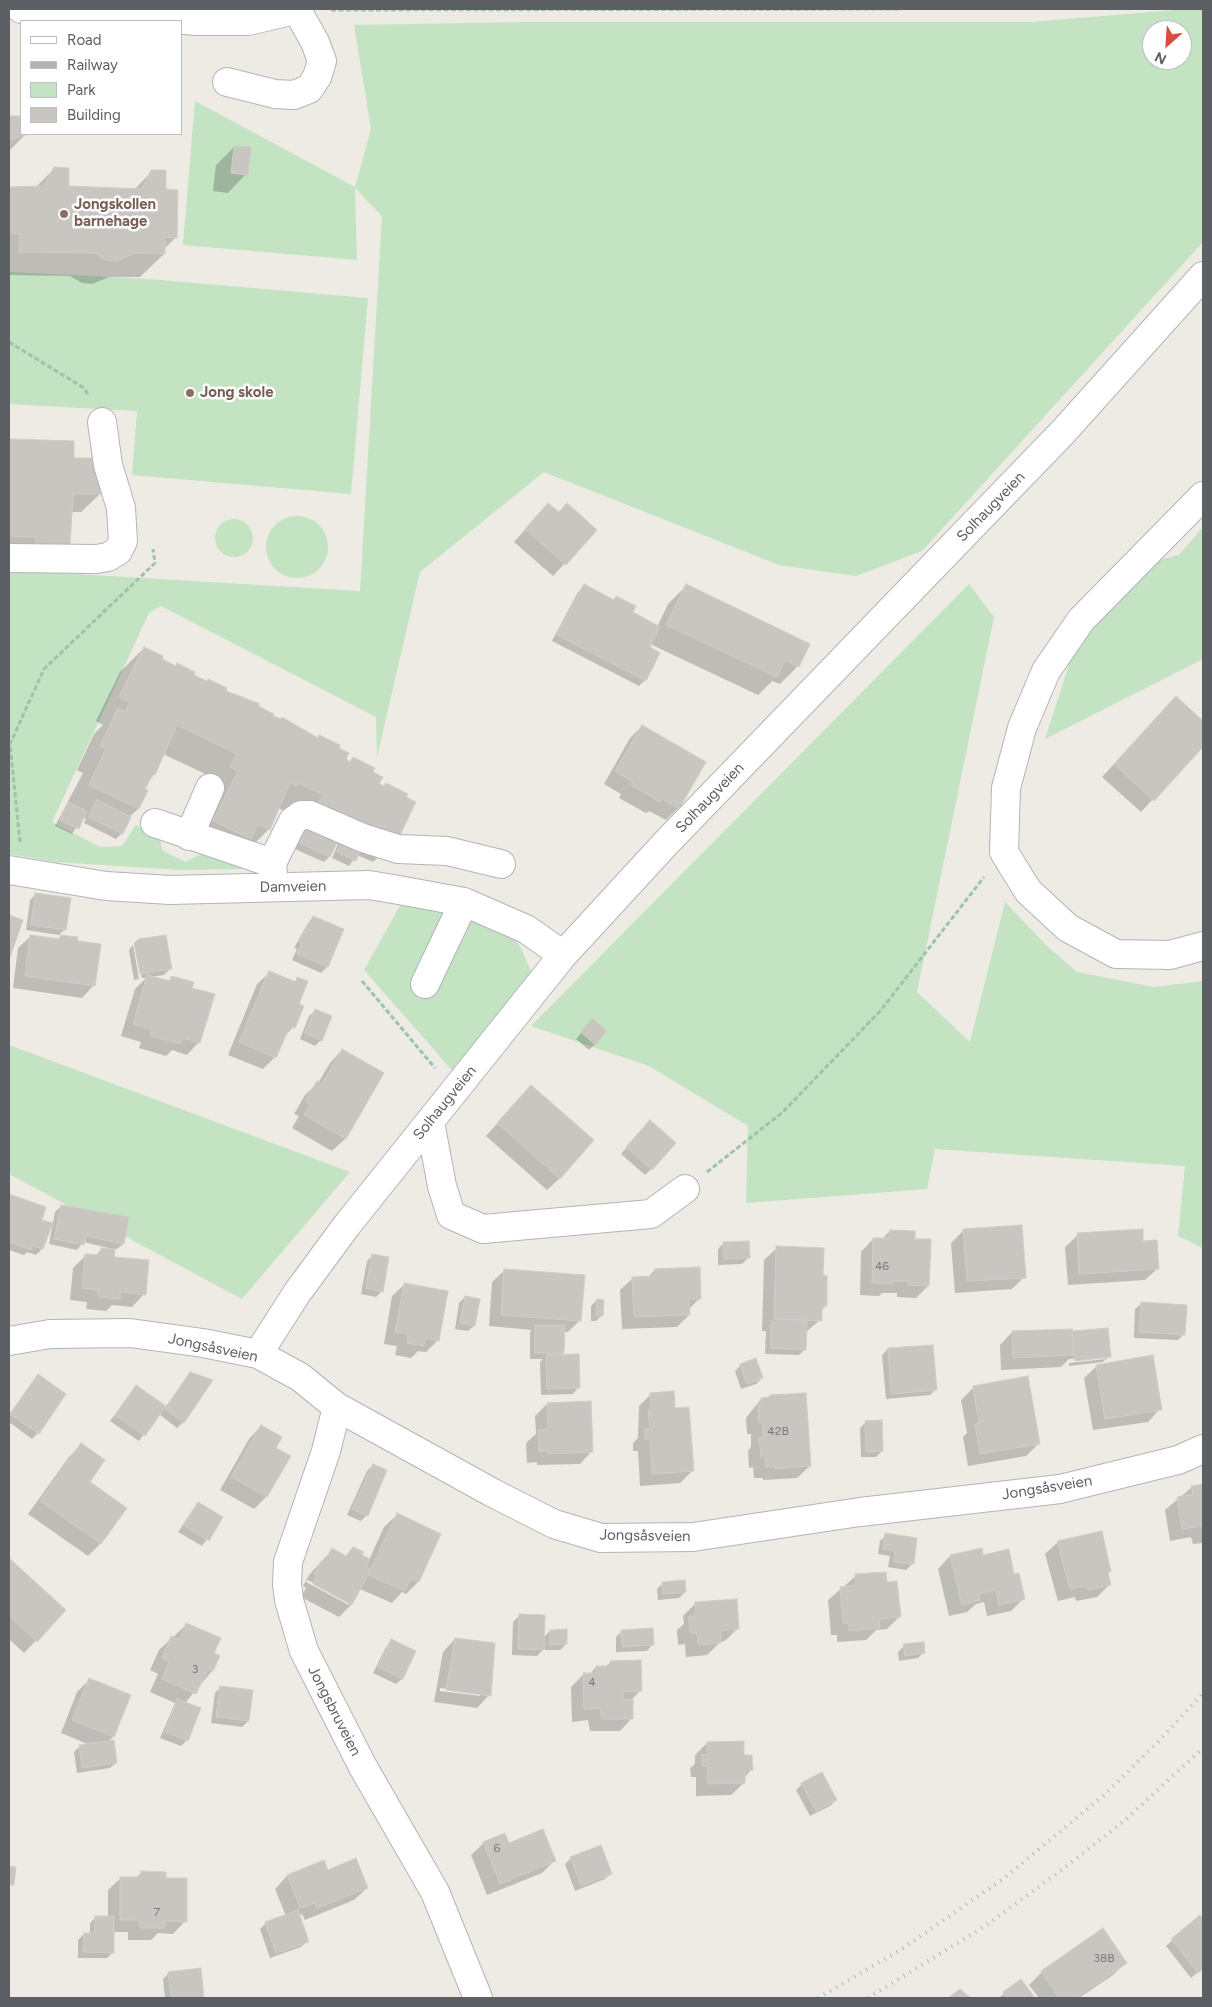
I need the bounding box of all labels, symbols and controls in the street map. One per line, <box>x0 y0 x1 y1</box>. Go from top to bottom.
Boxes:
legend <box>20 20 182 135</box>
north arrow <box>1142 20 1192 70</box>
text: Road <box>67 31 102 49</box>
text: N <box>1152 48 1169 68</box>
text: Railway <box>67 56 118 74</box>
text: Park <box>67 81 96 99</box>
text: Building <box>67 106 121 124</box>
place label: Jongskollen barnehage <box>74 196 156 231</box>
marker: Jongskollen barnehage <box>58 208 70 220</box>
place label: Jong skole <box>200 384 273 402</box>
marker: Jong skole <box>184 387 196 399</box>
street label: Solhaugveien <box>953 468 1029 546</box>
street label: Solhaugveien <box>672 759 748 837</box>
street label: Damveien <box>260 877 326 897</box>
street label: Solhaugveien <box>410 1062 480 1144</box>
house number: 46 <box>875 1259 889 1273</box>
street label: Jongsåsveien <box>167 1330 259 1366</box>
house number: 42B <box>767 1424 789 1438</box>
street label: Jongsåsveien <box>1001 1472 1093 1504</box>
street label: Jongsåsveien <box>599 1526 691 1546</box>
house number: 3 <box>192 1662 198 1676</box>
street label: Jongsbruveien <box>304 1663 364 1759</box>
house number: 4 <box>588 1675 596 1689</box>
house number: 6 <box>494 1841 500 1855</box>
house number: 7 <box>154 1905 160 1919</box>
house number: 38B <box>1093 1951 1115 1965</box>

